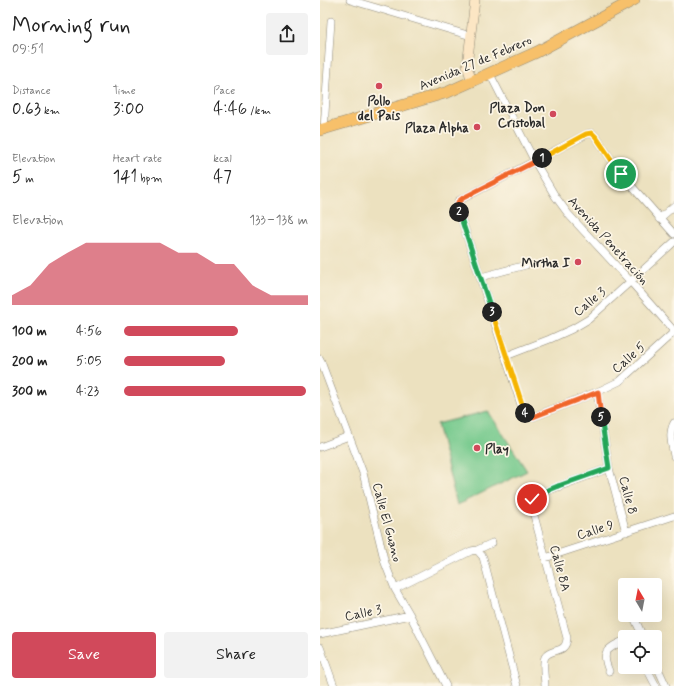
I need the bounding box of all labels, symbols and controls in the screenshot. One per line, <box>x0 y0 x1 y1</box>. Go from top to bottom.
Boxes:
text: Morning run <box>12 12 131 40</box>
button: share <box>266 13 308 55</box>
street label: Avenida 27 de Febrero <box>417 32 535 95</box>
text: 09:51 <box>12 41 44 58</box>
marker: Pollo del Pais <box>374 81 384 91</box>
text: Distance <box>12 84 51 98</box>
text: Time <box>113 84 136 98</box>
text: Pace <box>213 84 235 98</box>
place label: Pollo del Pais <box>358 93 401 125</box>
text: 0.63 <box>12 98 41 120</box>
text: 3:00 <box>113 98 144 120</box>
text: 4:46 <box>213 98 247 120</box>
place label: Plaza Don Cristobal <box>490 100 546 132</box>
text: km <box>41 104 60 118</box>
text: /km <box>247 104 271 118</box>
marker: Plaza Don Cristobal <box>548 109 558 119</box>
place label: Plaza Alpha <box>405 120 469 137</box>
marker: Plaza Alpha <box>472 122 482 132</box>
pin: 1 <box>532 148 552 168</box>
text: 1 <box>540 151 544 165</box>
text: Elevation <box>12 152 55 166</box>
text: Heart rate <box>113 152 162 166</box>
text: kcal <box>213 152 232 166</box>
pin <box>604 157 638 191</box>
icon: arrive <box>610 163 632 185</box>
text: 5 <box>12 166 22 188</box>
text: 141 <box>113 166 137 188</box>
text: 47 <box>213 166 232 188</box>
text: m <box>22 172 34 186</box>
text: bpm <box>137 172 162 186</box>
street label: Avenida Penetración <box>564 193 652 289</box>
pin: 2 <box>449 202 469 222</box>
text: 2 <box>456 205 462 219</box>
text: Elevation <box>12 212 63 229</box>
text: 133–138 m <box>249 212 308 229</box>
place label: Mirtha I <box>522 255 570 272</box>
marker: Mirtha I <box>573 257 583 267</box>
street label: Calle 3 <box>570 284 610 321</box>
pin: 3 <box>482 302 502 322</box>
text: 3 <box>490 305 494 319</box>
text: 100 m <box>12 323 47 340</box>
text: 4:56 <box>76 323 102 340</box>
street label: Calle 5 <box>609 339 650 377</box>
text: 200 m <box>12 353 47 370</box>
text: 5:05 <box>76 353 101 370</box>
text: 300 m <box>12 383 47 400</box>
text: 4:23 <box>76 383 99 400</box>
pin: 4 <box>515 403 535 423</box>
text: 4 <box>522 406 528 420</box>
pin: 5 <box>591 407 611 427</box>
text: 5 <box>598 410 604 424</box>
place label: Play <box>485 441 509 458</box>
marker: Play <box>472 443 482 453</box>
street label: Calle 8 <box>614 474 641 516</box>
street label: Calle El Guano <box>368 481 405 564</box>
pin <box>515 482 549 516</box>
icon: check <box>521 488 543 510</box>
street label: Calle 9 <box>575 516 616 544</box>
street label: Calle 8A <box>545 543 574 593</box>
north arrow <box>618 578 662 622</box>
map controls <box>618 578 662 674</box>
street label: Calle 3 <box>343 601 383 626</box>
button: locate <box>618 630 662 674</box>
button: Save <box>12 632 156 678</box>
button: Share <box>164 632 308 678</box>

